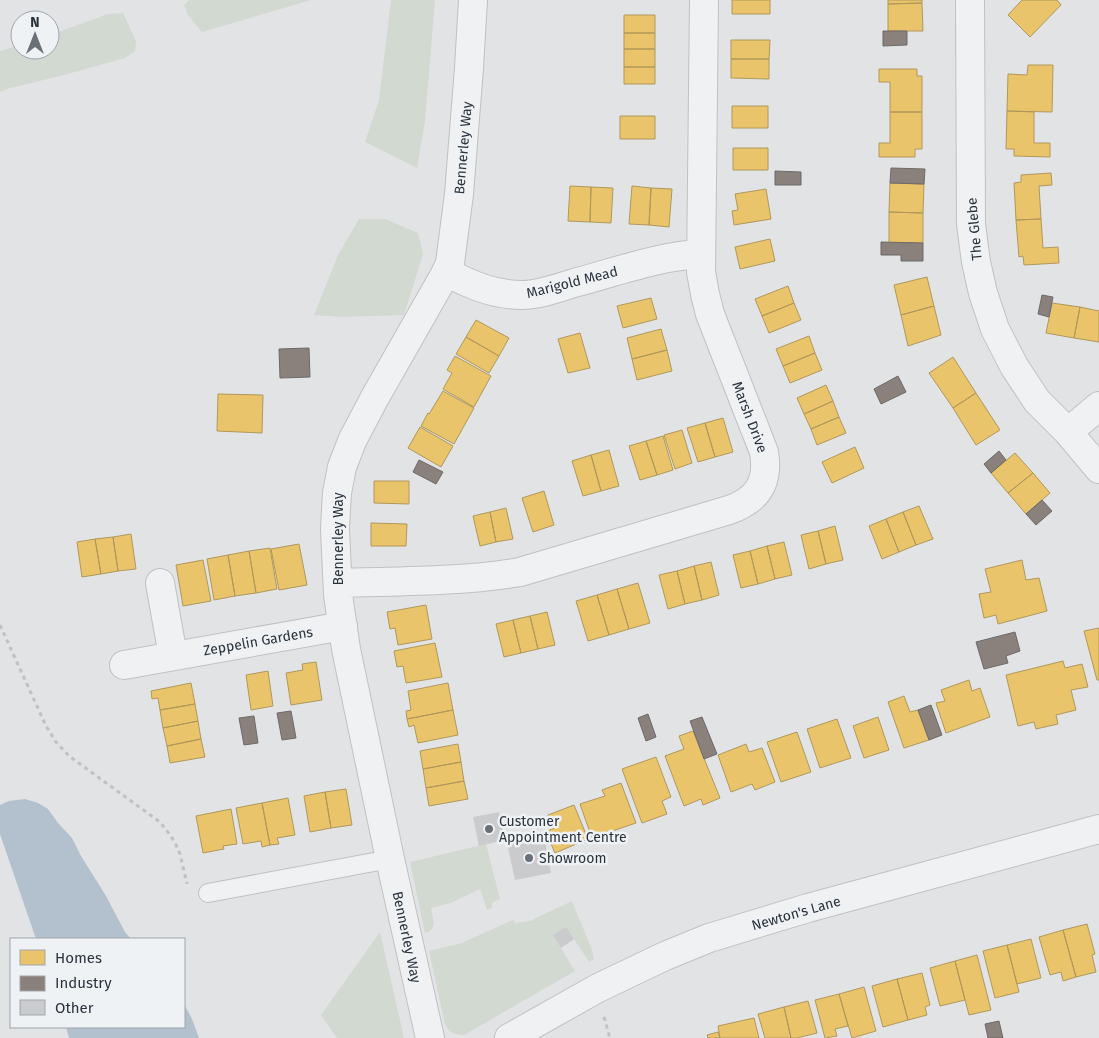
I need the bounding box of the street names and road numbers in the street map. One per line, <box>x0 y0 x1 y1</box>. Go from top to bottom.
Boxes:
street label: Bennerley Way <box>451 101 476 195</box>
street label: The Glebe <box>963 197 986 261</box>
street label: Marigold Mead <box>525 263 620 302</box>
street label: Marsh Drive <box>728 379 771 455</box>
street label: Bennerley Way <box>330 492 347 586</box>
street label: Zeppelin Gardens <box>202 623 315 660</box>
street label: Bennerley Way <box>389 890 425 985</box>
street label: Newton's Lane <box>750 893 843 934</box>

